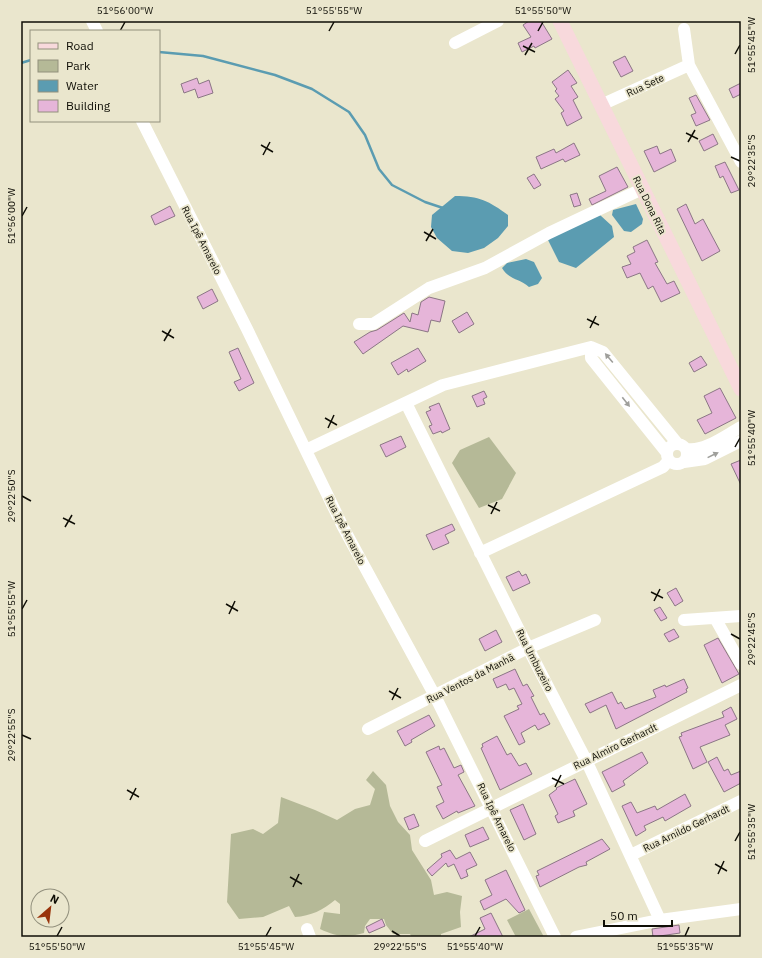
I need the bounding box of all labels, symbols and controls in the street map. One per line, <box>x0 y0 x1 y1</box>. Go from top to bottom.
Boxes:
text: 51°56'00"W <box>97 4 153 17</box>
text: 51°55'55"W <box>306 4 362 17</box>
text: 51°55'50"W <box>515 4 571 17</box>
text: 51°55'45"W <box>745 17 758 73</box>
legend <box>30 30 160 122</box>
text: Road <box>66 38 94 53</box>
text: Park <box>66 58 91 73</box>
street label: Rua Sete <box>624 71 667 100</box>
text: Water <box>66 78 99 93</box>
text: Building <box>66 98 111 113</box>
text: 29°22'35"S <box>745 134 758 188</box>
street label: Rua Dona Rita <box>630 174 670 237</box>
text: 51°56'00"W <box>5 188 18 244</box>
street label: Rua Ipê Amarelo <box>179 204 225 277</box>
one-way arrow <box>604 353 613 364</box>
one-way arrow <box>622 396 631 407</box>
text: 51°55'40"W <box>745 410 758 466</box>
one-way arrow <box>708 451 719 458</box>
text: 29°22'50"S <box>5 469 18 523</box>
street label: Rua Ipê Amarelo <box>323 494 369 567</box>
text: 51°55'55"W <box>5 581 18 637</box>
text: 29°22'45"S <box>745 612 758 666</box>
street label: Rua Umbuzeiro <box>513 627 556 694</box>
street label: Rua Ventos da Manhã <box>424 650 517 706</box>
text: 29°22'55"S <box>5 708 18 762</box>
street label: Rua Almiro Gerhardt <box>571 720 660 772</box>
street label: Rua Ipê Amarelo <box>474 781 519 854</box>
street label: Rua Arnildo Gerhardt <box>641 802 732 855</box>
text: 51°55'35"W <box>745 804 758 860</box>
north arrow <box>30 888 70 928</box>
text: N <box>48 891 62 907</box>
scale bar <box>604 902 672 928</box>
text: 50 m <box>610 908 638 923</box>
text: 51°55'50"W <box>29 940 85 953</box>
text: 51°55'45"W <box>238 940 294 953</box>
text: 29°22'55"S <box>373 940 427 953</box>
text: 51°55'40"W <box>447 940 503 953</box>
text: 51°55'35"W <box>657 940 713 953</box>

